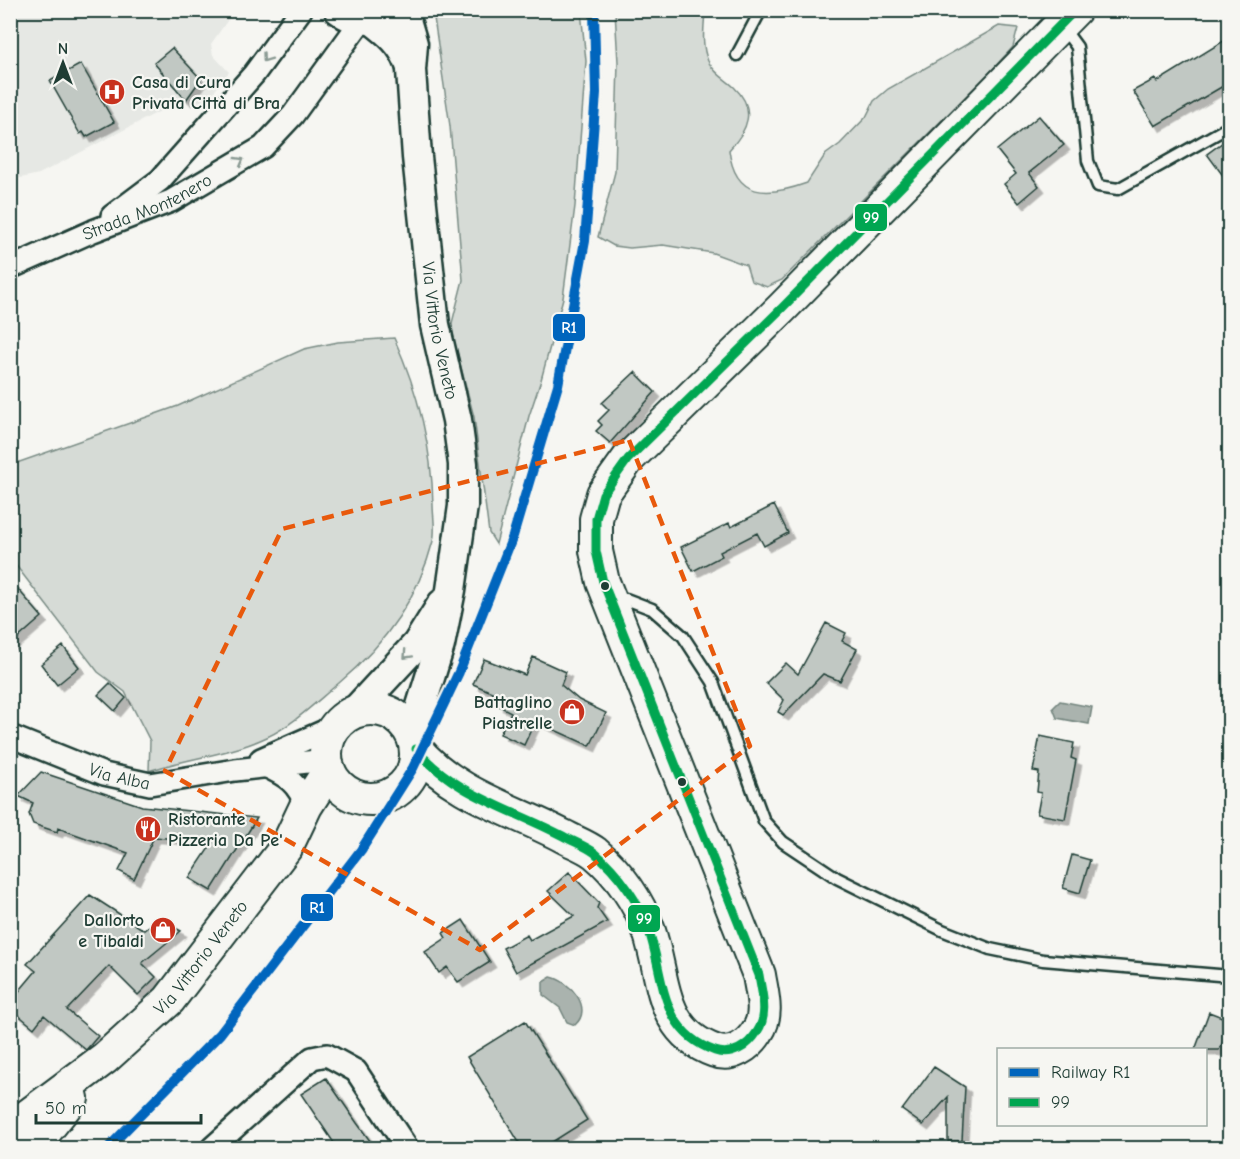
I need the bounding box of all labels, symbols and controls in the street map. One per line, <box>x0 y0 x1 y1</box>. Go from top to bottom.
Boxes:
north arrow <box>33 33 93 93</box>
text: N <box>58 40 68 58</box>
one-way arrow <box>263 52 274 63</box>
place label: Casa di Cura Privata Città di Bra <box>132 72 280 114</box>
hospital icon: Casa di Cura Privata Città di Bra <box>97 77 127 107</box>
one-way arrow <box>234 157 244 168</box>
street label: Strada Montenero <box>79 169 216 245</box>
line badge: 99 <box>854 203 888 232</box>
text: 99 <box>863 209 879 227</box>
street label: Via Vittorio Veneto <box>417 261 462 402</box>
line badge: R1 <box>552 313 586 342</box>
text: R1 <box>561 319 577 337</box>
unlabelled marker <box>599 580 611 592</box>
one-way arrow <box>403 648 414 659</box>
place label: Battaglino Piastrelle <box>474 692 552 734</box>
shop icon: Battaglino Piastrelle <box>557 697 587 727</box>
street label: Via Alba <box>85 759 152 795</box>
unlabelled marker <box>676 776 688 788</box>
place label: Ristorante Pizzeria Da Pe' <box>168 809 283 851</box>
restaurant icon: Ristorante Pizzeria Da Pe' <box>133 814 163 844</box>
line badge: R1 <box>300 893 334 922</box>
street label: Via Vittorio Veneto <box>150 896 252 1019</box>
text: R1 <box>309 899 325 917</box>
line badge: 99 <box>627 904 661 933</box>
place label: Dallorto e Tibaldi <box>78 910 144 952</box>
text: 99 <box>636 910 652 928</box>
shop icon: Dallorto e Tibaldi <box>148 915 178 945</box>
legend <box>997 1048 1207 1126</box>
text: Railway R1 <box>1051 1062 1130 1083</box>
scale bar <box>36 1087 201 1125</box>
text: 99 <box>1051 1092 1070 1113</box>
text: 50 m <box>45 1098 87 1119</box>

